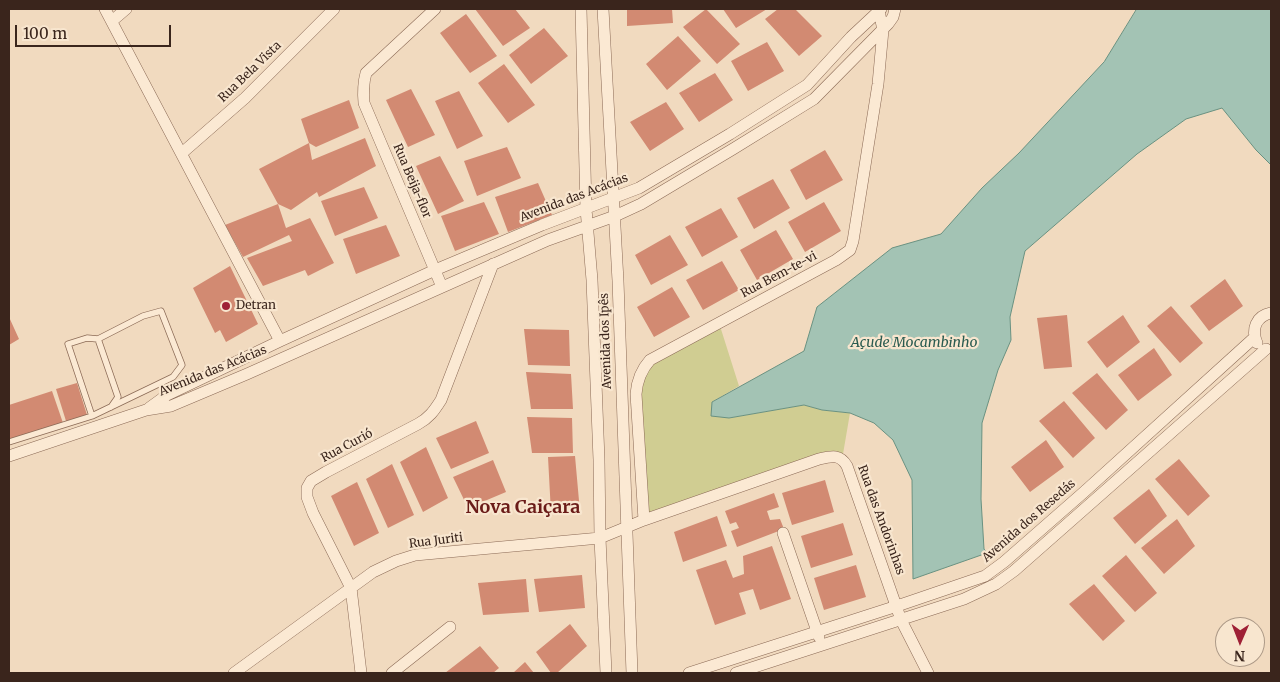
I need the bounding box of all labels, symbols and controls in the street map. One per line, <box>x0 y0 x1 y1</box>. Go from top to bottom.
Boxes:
scale bar <box>18 15 174 47</box>
text: 100 m <box>23 24 67 43</box>
street label: Rua Bela Vista <box>216 39 284 105</box>
street label: Rua Beija-flor <box>390 142 434 220</box>
street label: Avenida das Acácias <box>518 171 630 225</box>
street label: Rua Bem-te-vi <box>738 249 820 301</box>
street label: Avenida dos Ipês <box>597 293 615 389</box>
place label: Detran <box>236 299 276 313</box>
marker: Detran <box>220 300 232 312</box>
water label: Açude Mocambinho <box>851 335 977 351</box>
street label: Avenida das Acácias <box>157 343 269 399</box>
street label: Rua Curió <box>319 426 375 466</box>
street label: Rua das Andorinhas <box>854 463 908 577</box>
street label: Avenida dos Resedás <box>979 477 1079 565</box>
district label: Nova Caiçara <box>466 497 580 519</box>
street label: Rua Juriti <box>408 531 464 551</box>
north arrow <box>1215 617 1265 667</box>
text: N <box>1234 647 1245 665</box>

